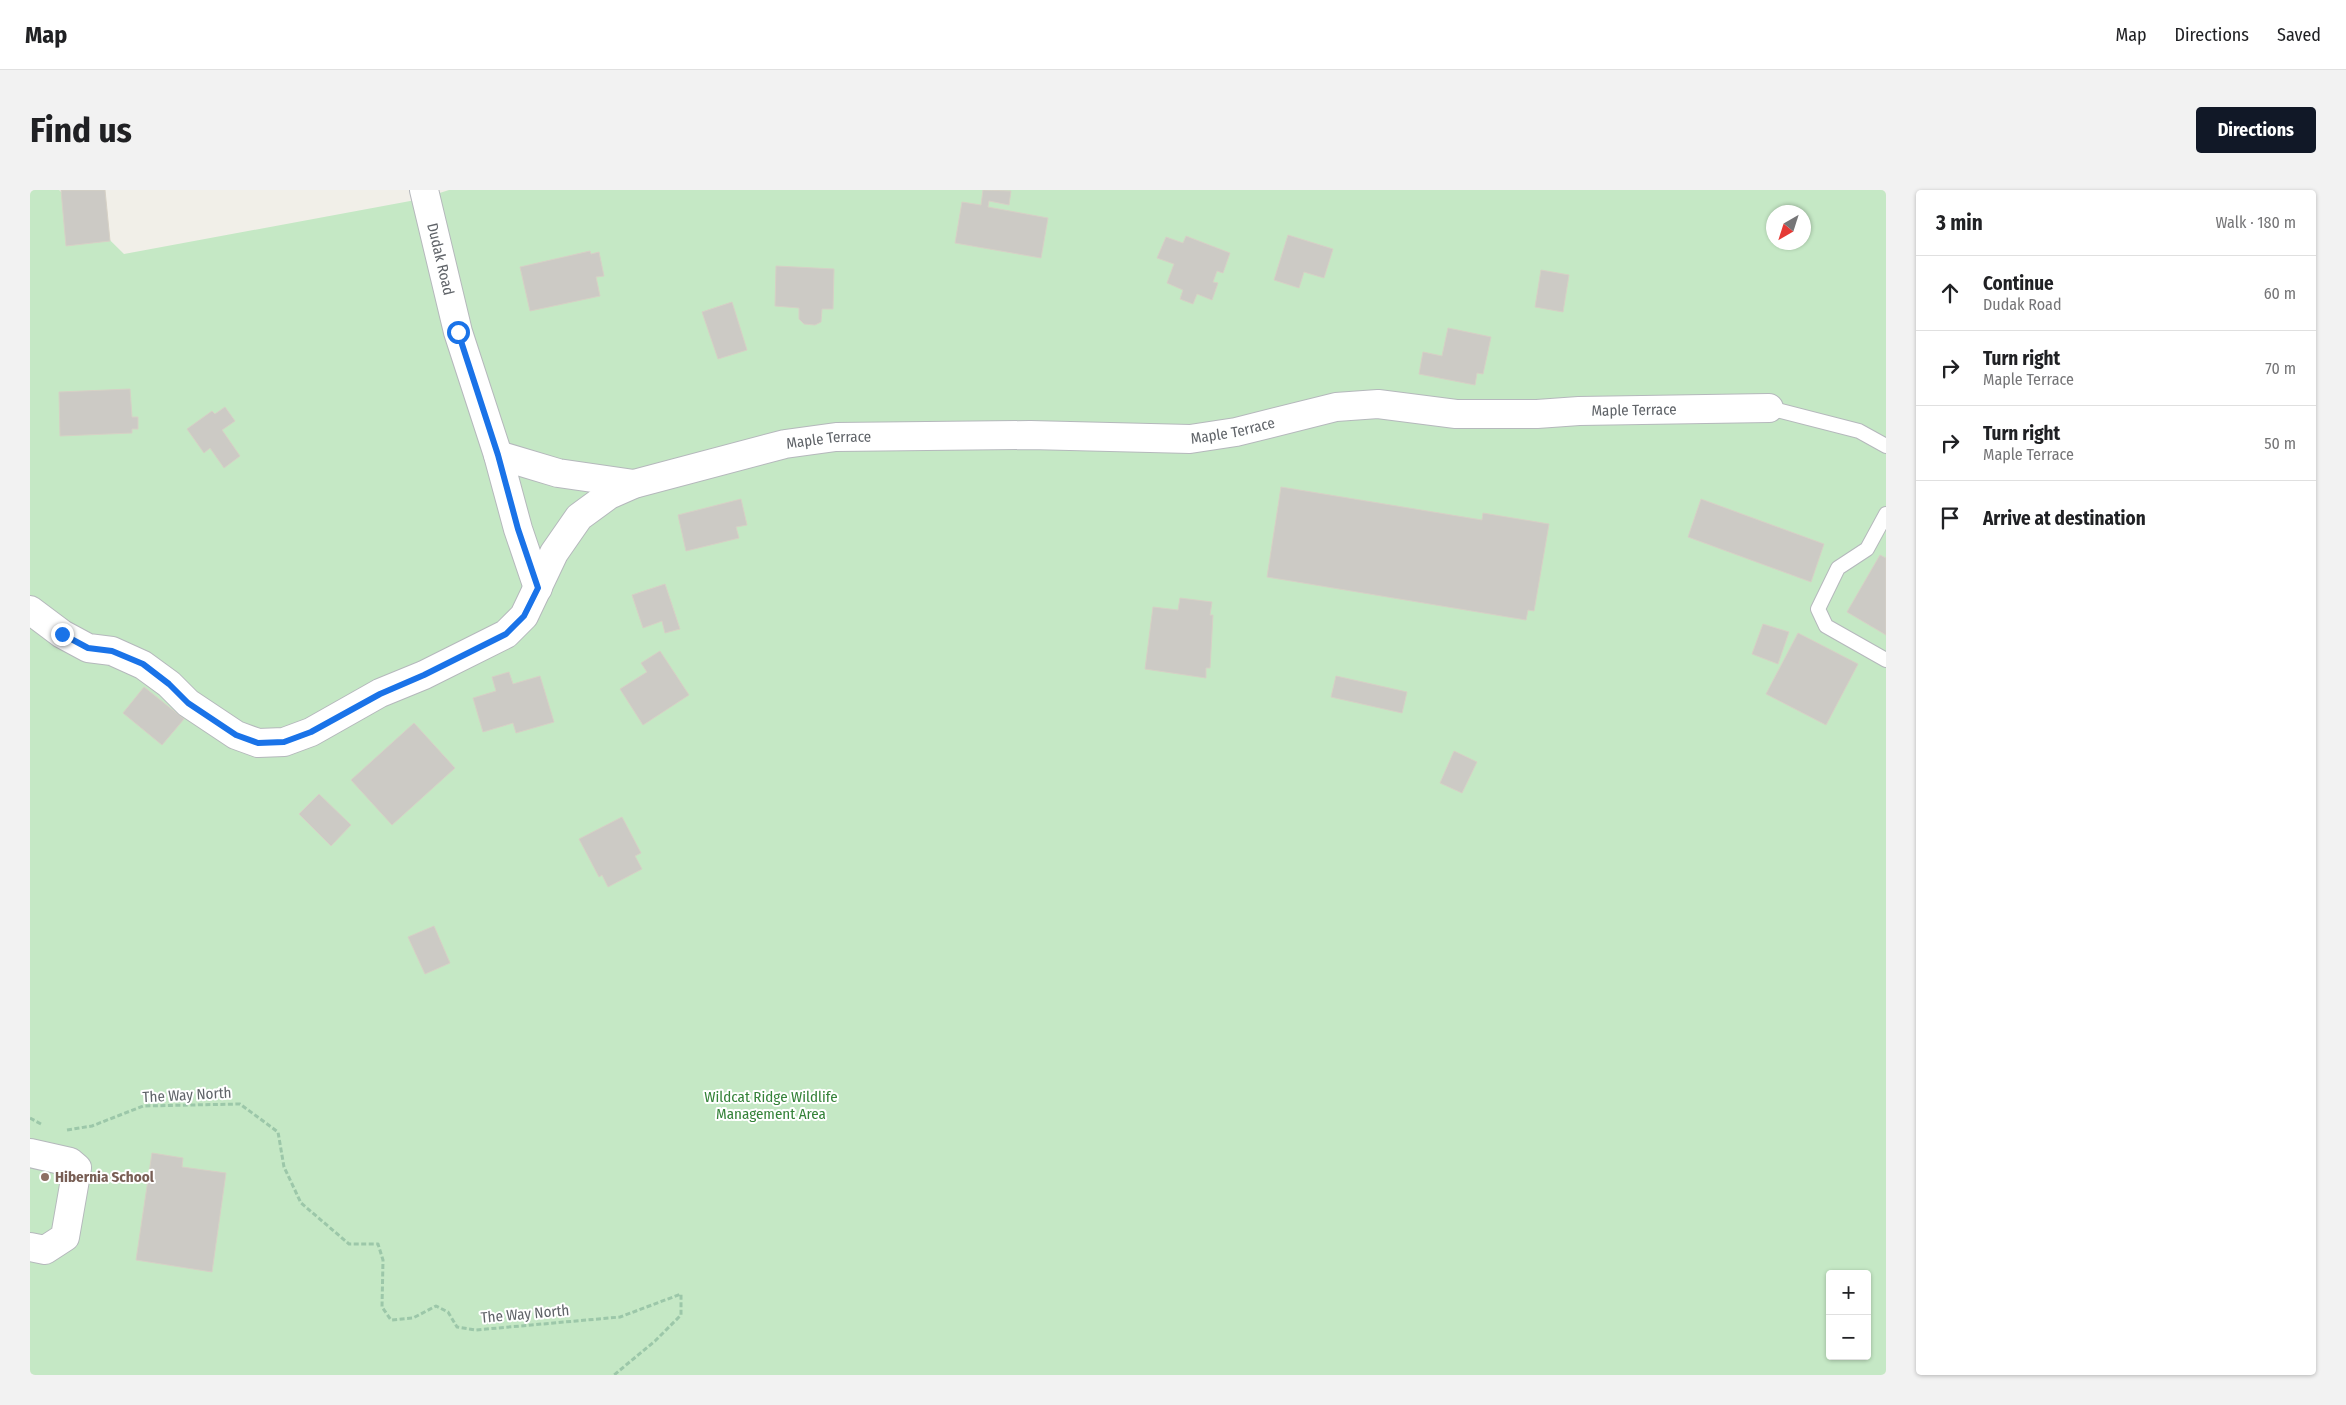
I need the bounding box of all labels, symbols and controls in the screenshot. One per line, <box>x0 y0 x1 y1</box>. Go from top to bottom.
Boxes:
text: Map <box>25 21 67 49</box>
text: Map <box>2115 24 2147 46</box>
text: Directions <box>2175 24 2249 46</box>
text: Saved <box>2277 24 2321 46</box>
button: Directions <box>2196 107 2316 153</box>
text: Find us <box>30 109 132 151</box>
north arrow <box>1766 205 1811 250</box>
text: 3 min <box>1936 210 1983 236</box>
text: Walk · 180 m <box>2216 213 2296 232</box>
street label: Dudak Road <box>423 221 458 297</box>
text: Continue <box>1983 272 2054 295</box>
icon: ahead <box>1936 279 1964 307</box>
text: 60 m <box>2264 284 2296 303</box>
text: Dudak Road <box>1983 295 2061 314</box>
route start <box>447 321 470 344</box>
text: Turn right <box>1983 347 2060 370</box>
icon: right <box>1936 354 1964 382</box>
text: 70 m <box>2265 359 2296 378</box>
text: Maple Terrace <box>1983 370 2074 389</box>
street label: Maple Terrace <box>1591 400 1677 420</box>
street label: Maple Terrace <box>1189 414 1277 448</box>
text: Turn right <box>1983 422 2060 445</box>
street label: Maple Terrace <box>785 428 871 453</box>
icon: right <box>1936 429 1964 457</box>
text: 50 m <box>2264 434 2296 453</box>
text: Maple Terrace <box>1983 445 2074 464</box>
icon: arrive <box>1936 504 1964 532</box>
text: Arrive at destination <box>1983 507 2146 530</box>
route end <box>51 623 74 646</box>
street label: The Way North <box>142 1084 232 1106</box>
park label: Wildcat Ridge Wildlife Management Area <box>704 1088 838 1123</box>
place label: Hibernia School <box>55 1168 155 1186</box>
marker: Hibernia School <box>39 1171 51 1183</box>
map controls <box>1826 1270 1871 1360</box>
button: + <box>1826 1270 1871 1315</box>
street label: The Way North <box>480 1301 570 1327</box>
button: − <box>1826 1315 1871 1360</box>

